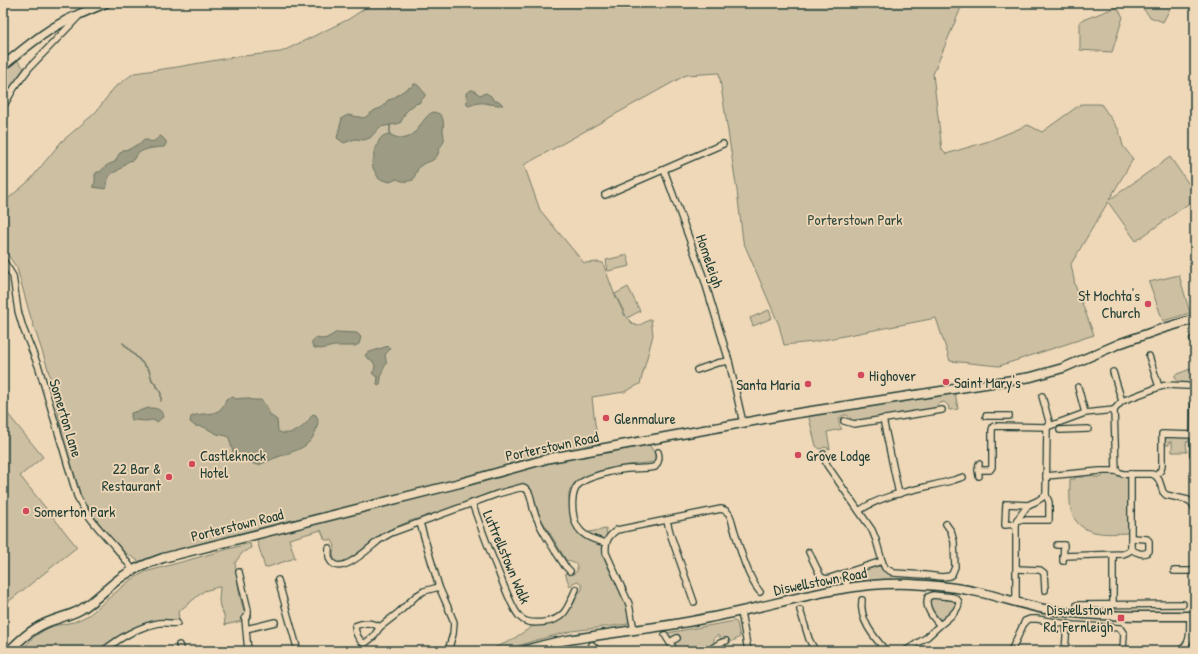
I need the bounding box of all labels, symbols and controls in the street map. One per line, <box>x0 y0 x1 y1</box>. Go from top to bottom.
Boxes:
park label: Porterstown Park <box>807 209 903 230</box>
street label: Homeleigh <box>691 231 729 291</box>
place label: St Mochta's Church <box>1078 285 1140 323</box>
marker: St Mochta's Church <box>1143 299 1153 309</box>
place label: Highover <box>869 365 916 386</box>
marker: Highover <box>856 370 866 380</box>
place label: Saint Mary's <box>954 372 1021 393</box>
place label: Santa Maria <box>736 374 800 395</box>
street label: Somerton Lane <box>44 376 88 460</box>
marker: Saint Mary's <box>941 377 951 387</box>
marker: Santa Maria <box>803 379 813 389</box>
place label: Glenmalure <box>614 408 676 429</box>
marker: Glenmalure <box>601 413 611 423</box>
street label: Porterstown Road <box>504 426 601 466</box>
place label: Castleknock Hotel <box>200 445 266 483</box>
place label: Grove Lodge <box>806 445 871 466</box>
marker: Grove Lodge <box>793 450 803 460</box>
place label: 22 Bar & Restaurant <box>102 458 162 496</box>
marker: Castleknock Hotel <box>187 459 197 469</box>
marker: 22 Bar & Restaurant <box>164 472 174 482</box>
place label: Somerton Park <box>34 501 115 522</box>
street label: Porterstown Road <box>189 503 286 547</box>
marker: Somerton Park <box>21 506 31 516</box>
street label: Luttrellstown Walk <box>478 507 536 607</box>
street label: Diswellstown Road <box>772 562 868 600</box>
place label: Diswellstown Rd, Fernleigh <box>1043 599 1113 637</box>
marker: Diswellstown Rd, Fernleigh <box>1116 613 1126 623</box>

